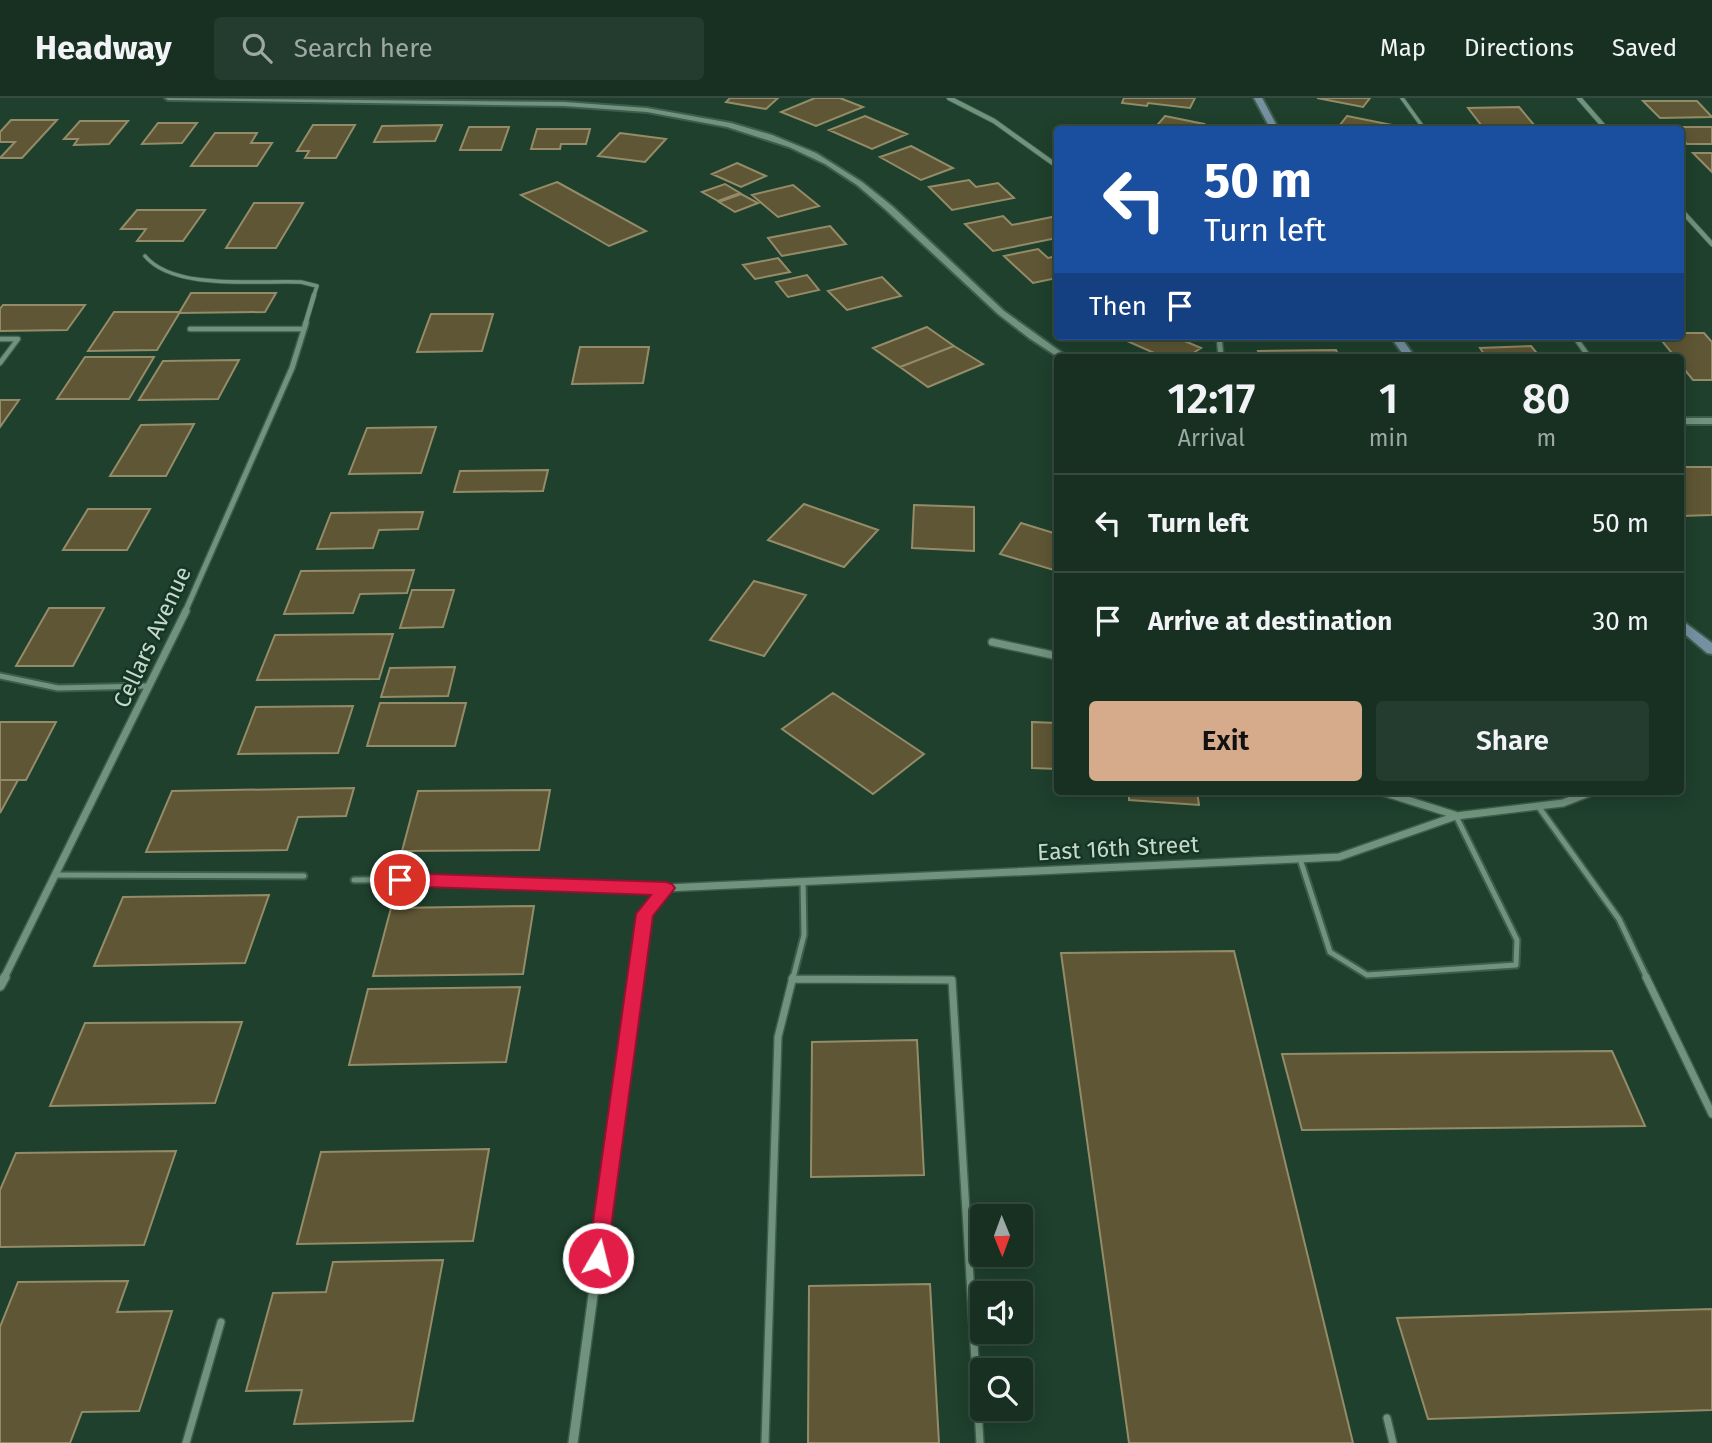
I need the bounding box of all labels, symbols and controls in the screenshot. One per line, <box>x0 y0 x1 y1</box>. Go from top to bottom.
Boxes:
search box <box>214 17 704 80</box>
text: Headway <box>35 28 172 68</box>
icon: search <box>238 29 276 67</box>
text: Search here <box>294 33 433 64</box>
text: Map <box>1380 34 1426 62</box>
text: Directions <box>1464 34 1574 62</box>
text: Saved <box>1612 34 1677 62</box>
text: 50 m <box>1204 151 1312 210</box>
icon: left <box>1089 154 1180 245</box>
text: Turn left <box>1204 211 1326 249</box>
icon: arrive <box>1161 287 1199 325</box>
text: Then <box>1089 291 1147 322</box>
text: 12:17 <box>1168 374 1255 424</box>
text: 1 <box>1379 374 1398 424</box>
text: 80 <box>1522 374 1570 424</box>
text: Arrival <box>1178 424 1245 452</box>
text: min <box>1369 424 1409 452</box>
text: m <box>1536 424 1556 452</box>
icon: left <box>1089 504 1127 542</box>
text: Turn left <box>1148 508 1249 539</box>
text: 50 m <box>1592 508 1649 539</box>
street label: Cellars Avenue <box>107 562 197 712</box>
icon: arrive <box>1089 602 1127 640</box>
text: Arrive at destination <box>1148 606 1392 637</box>
text: 30 m <box>1592 606 1649 637</box>
button: Exit <box>1089 701 1362 781</box>
button: Share <box>1376 701 1649 781</box>
street label: East 16th Street <box>1036 830 1200 866</box>
pin <box>370 850 430 910</box>
icon: arrive <box>381 861 419 899</box>
north arrow <box>970 1204 1032 1267</box>
map controls <box>970 1204 1033 1421</box>
position arrow <box>561 1221 635 1295</box>
button: sound <box>970 1281 1033 1344</box>
button: search <box>970 1358 1033 1421</box>

